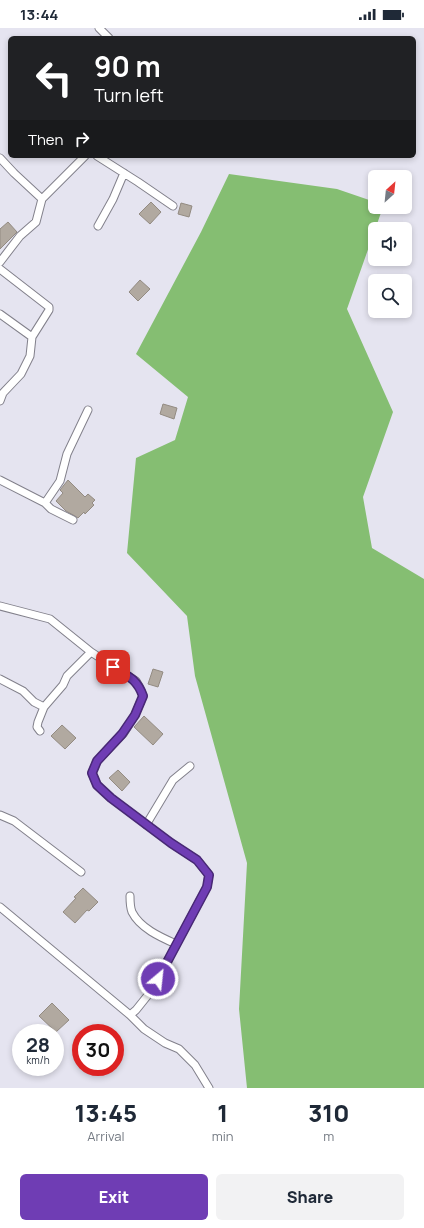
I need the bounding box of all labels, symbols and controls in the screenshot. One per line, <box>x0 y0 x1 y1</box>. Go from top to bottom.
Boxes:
text: 13:44 <box>20 4 59 25</box>
text: 90 m <box>94 47 161 85</box>
icon: left <box>28 52 80 104</box>
text: Turn left <box>94 83 164 107</box>
icon: right <box>71 128 93 150</box>
text: Then <box>28 129 63 150</box>
north arrow <box>368 170 412 214</box>
map controls <box>368 170 412 318</box>
button: sound <box>368 222 412 266</box>
button: search <box>368 274 412 318</box>
pin <box>96 650 130 684</box>
icon: arrive <box>102 656 124 678</box>
position arrow <box>137 958 179 1000</box>
speed limit sign: 30 <box>72 1024 124 1076</box>
text: 28 <box>26 1031 50 1058</box>
text: km/h <box>26 1053 50 1067</box>
text: 13:45 <box>75 1096 137 1129</box>
text: 1 <box>217 1096 228 1129</box>
text: 310 <box>308 1096 349 1129</box>
text: Arrival <box>87 1127 124 1145</box>
text: min <box>212 1127 234 1145</box>
text: m <box>323 1127 334 1145</box>
button: Exit <box>20 1174 208 1220</box>
button: Share <box>216 1174 404 1220</box>

